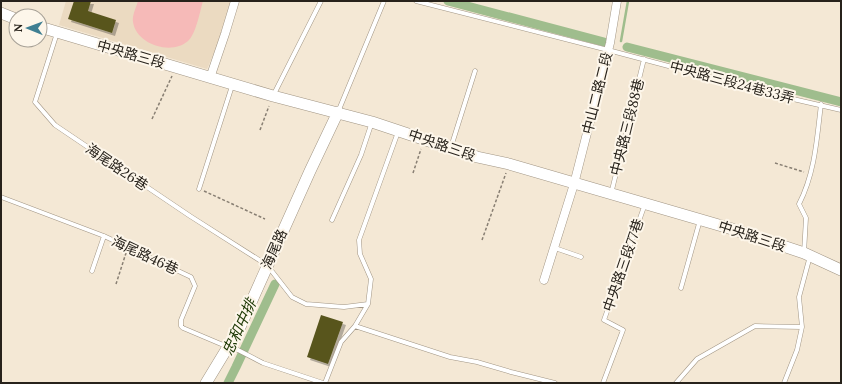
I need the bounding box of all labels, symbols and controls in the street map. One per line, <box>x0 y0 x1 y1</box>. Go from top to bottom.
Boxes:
north arrow <box>8 8 48 48</box>
text: N <box>11 23 25 32</box>
street label: 中央路三段 <box>95 36 167 72</box>
street label: 中山二路二段 <box>578 50 616 136</box>
street label: 中央路三段24巷33弄 <box>668 57 796 107</box>
street label: 中央路三段88巷 <box>606 76 648 178</box>
street label: 中央路三段 <box>406 125 478 165</box>
street label: 海尾路26巷 <box>82 140 152 194</box>
street label: 中央路三段77巷 <box>599 216 647 314</box>
street label: 中央路三段 <box>716 217 788 255</box>
street label: 海尾路 <box>257 226 291 272</box>
street label: 海尾路46巷 <box>109 232 181 278</box>
water label: 忠和中排 <box>218 294 261 358</box>

